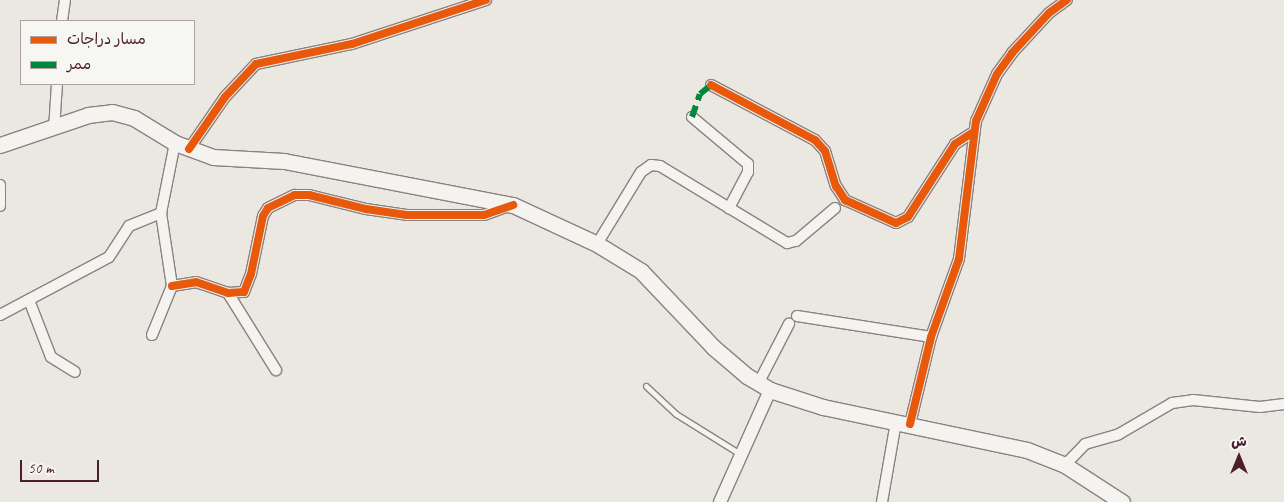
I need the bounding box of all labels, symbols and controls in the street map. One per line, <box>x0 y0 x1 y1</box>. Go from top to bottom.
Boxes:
legend <box>20 20 195 85</box>
text: مسار دراجات <box>67 30 146 49</box>
text: ممر <box>67 55 91 74</box>
north arrow <box>1214 432 1264 482</box>
text: ش <box>1231 433 1247 450</box>
scale bar <box>22 450 101 482</box>
text: 50 m <box>28 459 54 478</box>

